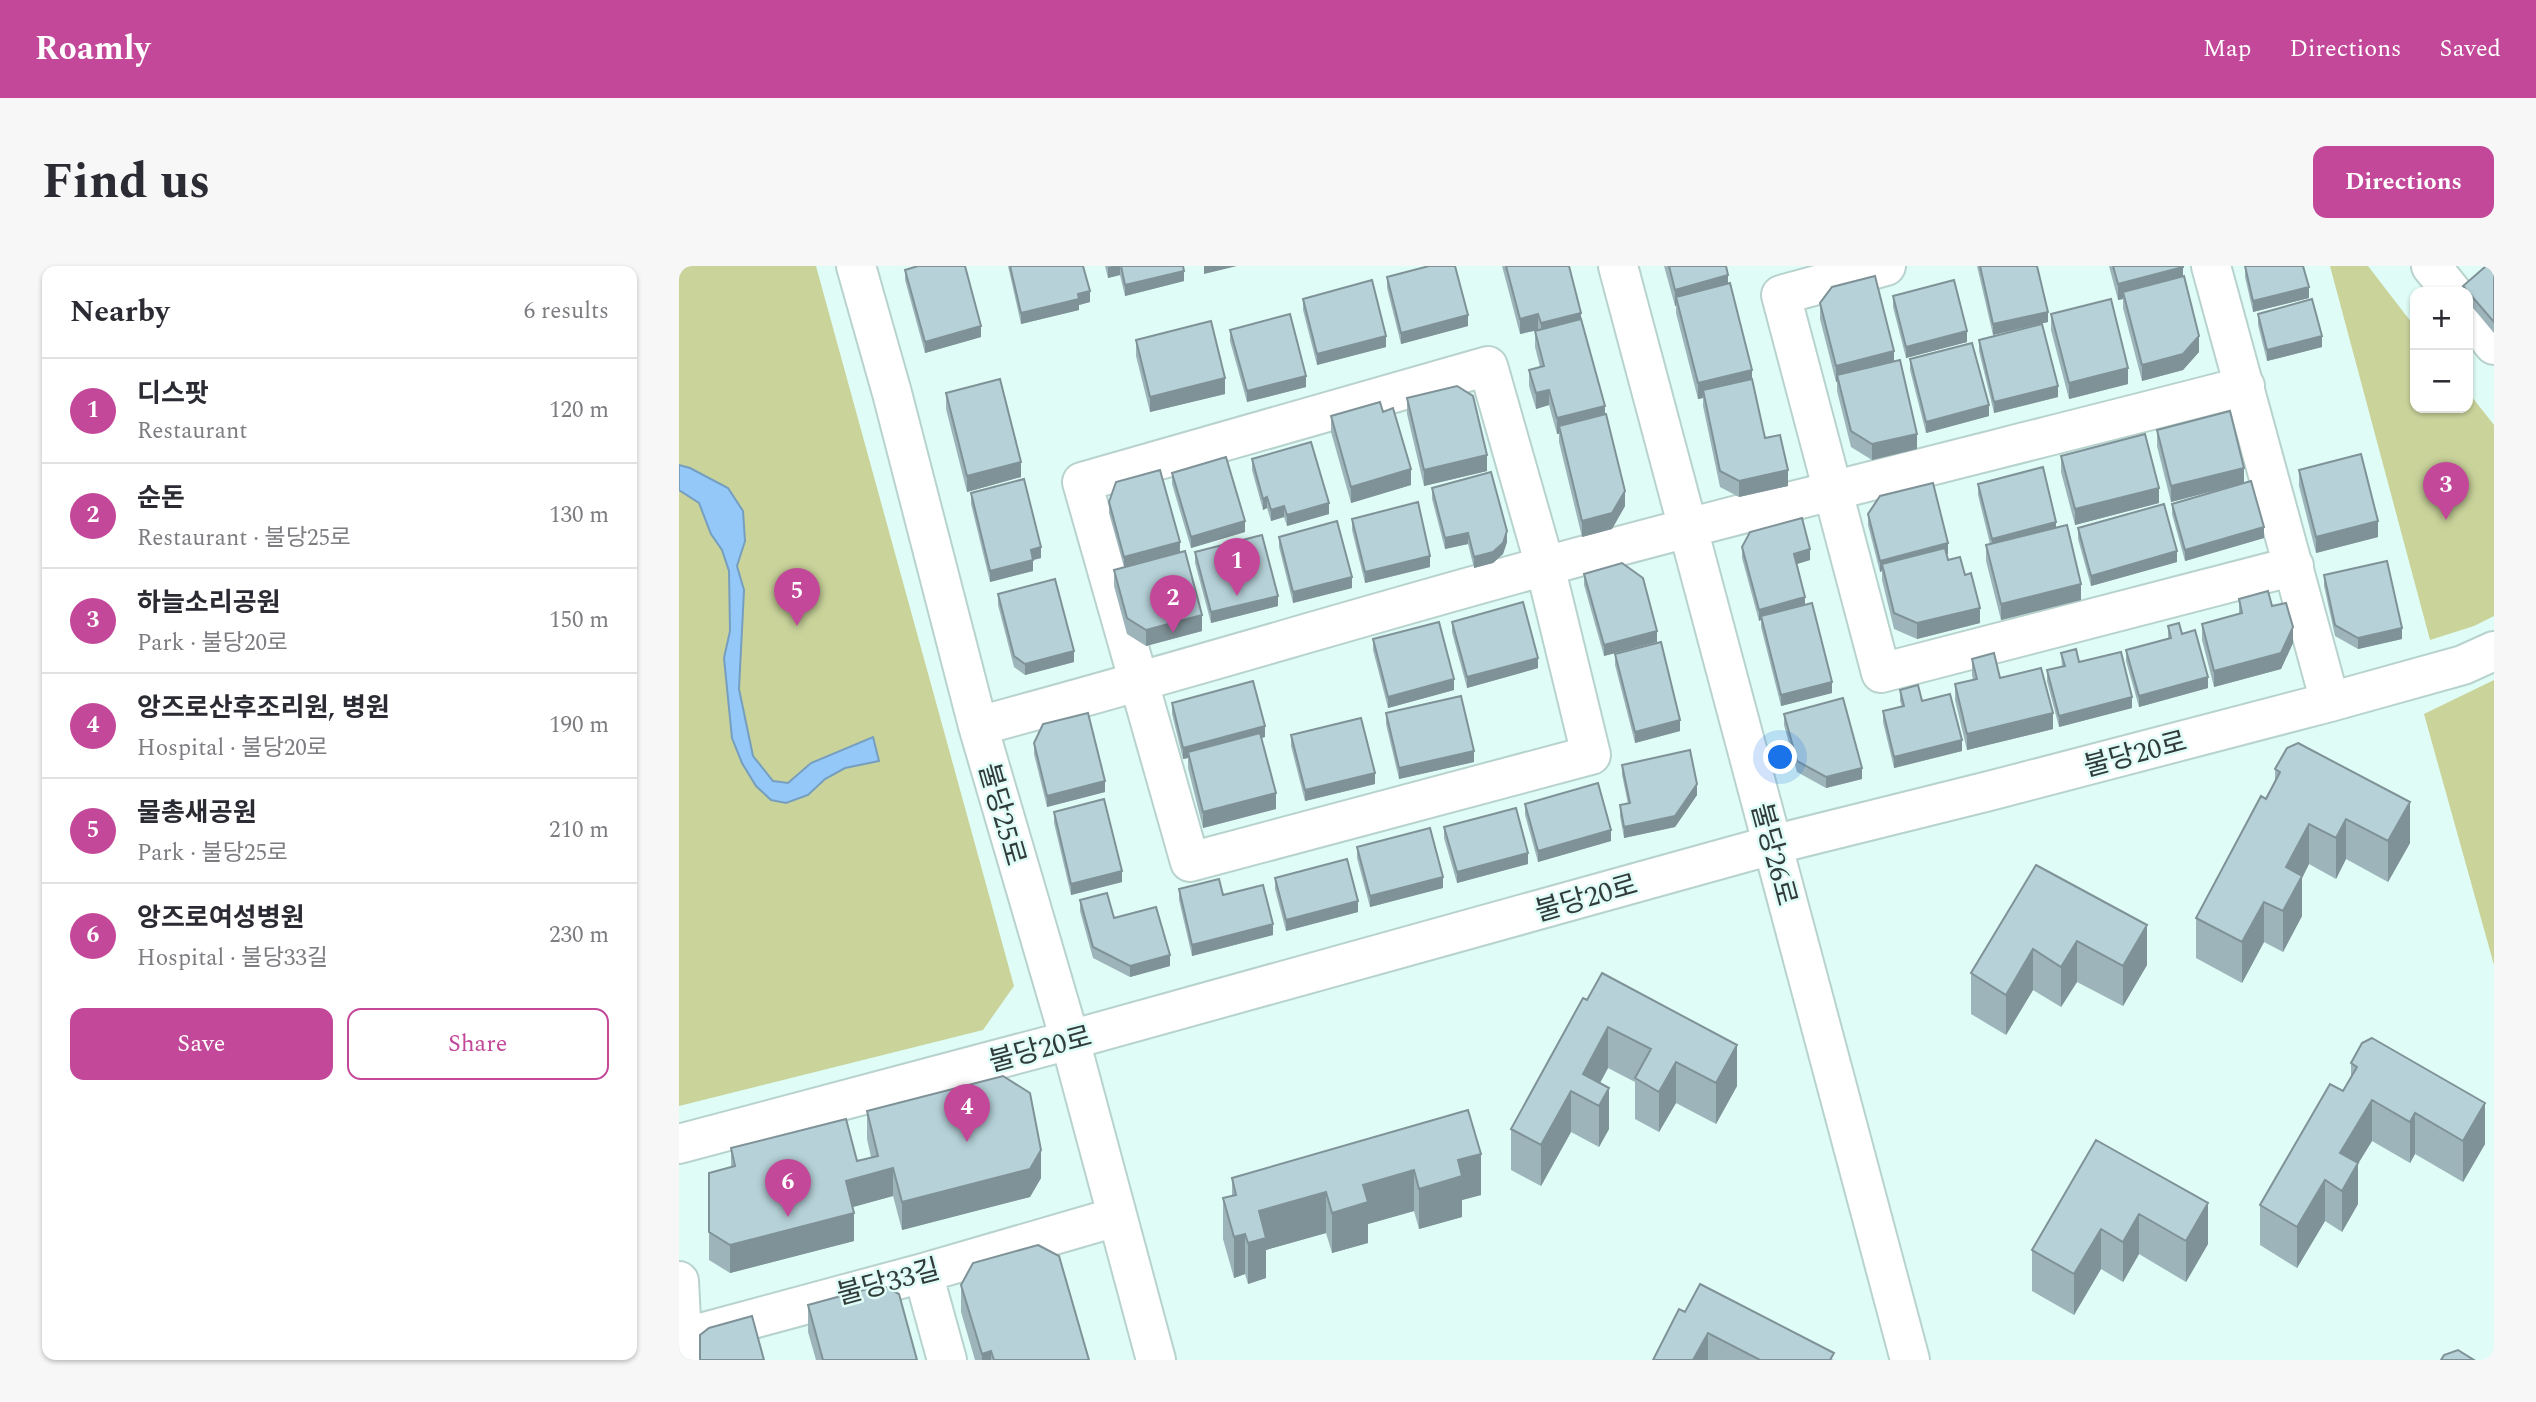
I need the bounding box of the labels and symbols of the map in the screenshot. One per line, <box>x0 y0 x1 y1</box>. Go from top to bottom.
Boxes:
pin: 3 <box>2423 462 2469 520</box>
pin: 1 <box>1214 538 1260 596</box>
pin: 5 <box>774 568 820 626</box>
pin: 2 <box>1150 575 1196 633</box>
street label: 불당20로 <box>2079 720 2192 789</box>
your location <box>1763 740 1797 774</box>
street label: 불당25로 <box>966 758 1037 871</box>
street label: 불당26로 <box>1739 798 1808 911</box>
street label: 불당20로 <box>1530 863 1643 934</box>
street label: 불당20로 <box>984 1015 1097 1084</box>
pin: 4 <box>944 1084 990 1142</box>
pin: 6 <box>765 1159 811 1217</box>
street label: 불당33길 <box>832 1248 945 1317</box>

